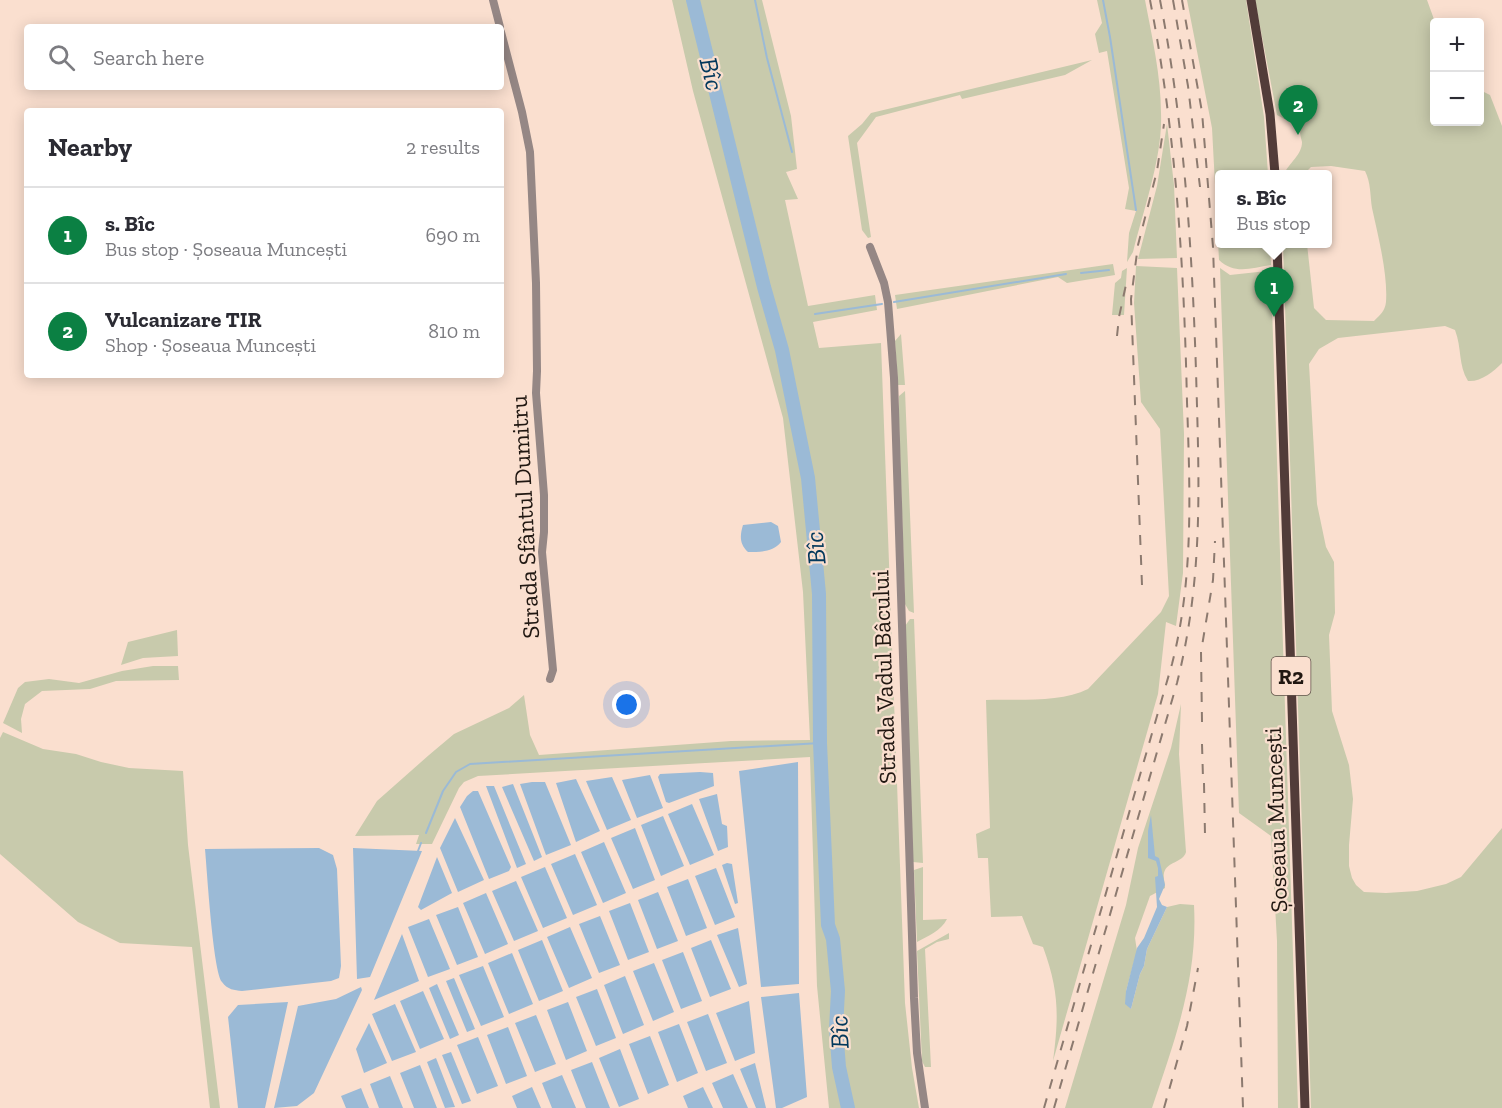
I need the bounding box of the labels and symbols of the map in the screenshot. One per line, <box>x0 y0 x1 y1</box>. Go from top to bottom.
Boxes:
water label: Bîc <box>692 54 732 94</box>
pin: 2 <box>1278 86 1318 135</box>
pin: 1 <box>1254 268 1294 317</box>
street label: Strada Sfântul Dumitru <box>504 394 545 640</box>
water label: Bîc <box>797 530 833 566</box>
street label: Strada Vadul Bâcului <box>865 569 902 785</box>
road number: R2 <box>1272 657 1310 695</box>
your location <box>612 690 641 719</box>
street label: Șoseaua Muncești <box>1258 727 1293 913</box>
water label: Bîc <box>822 1015 856 1049</box>

